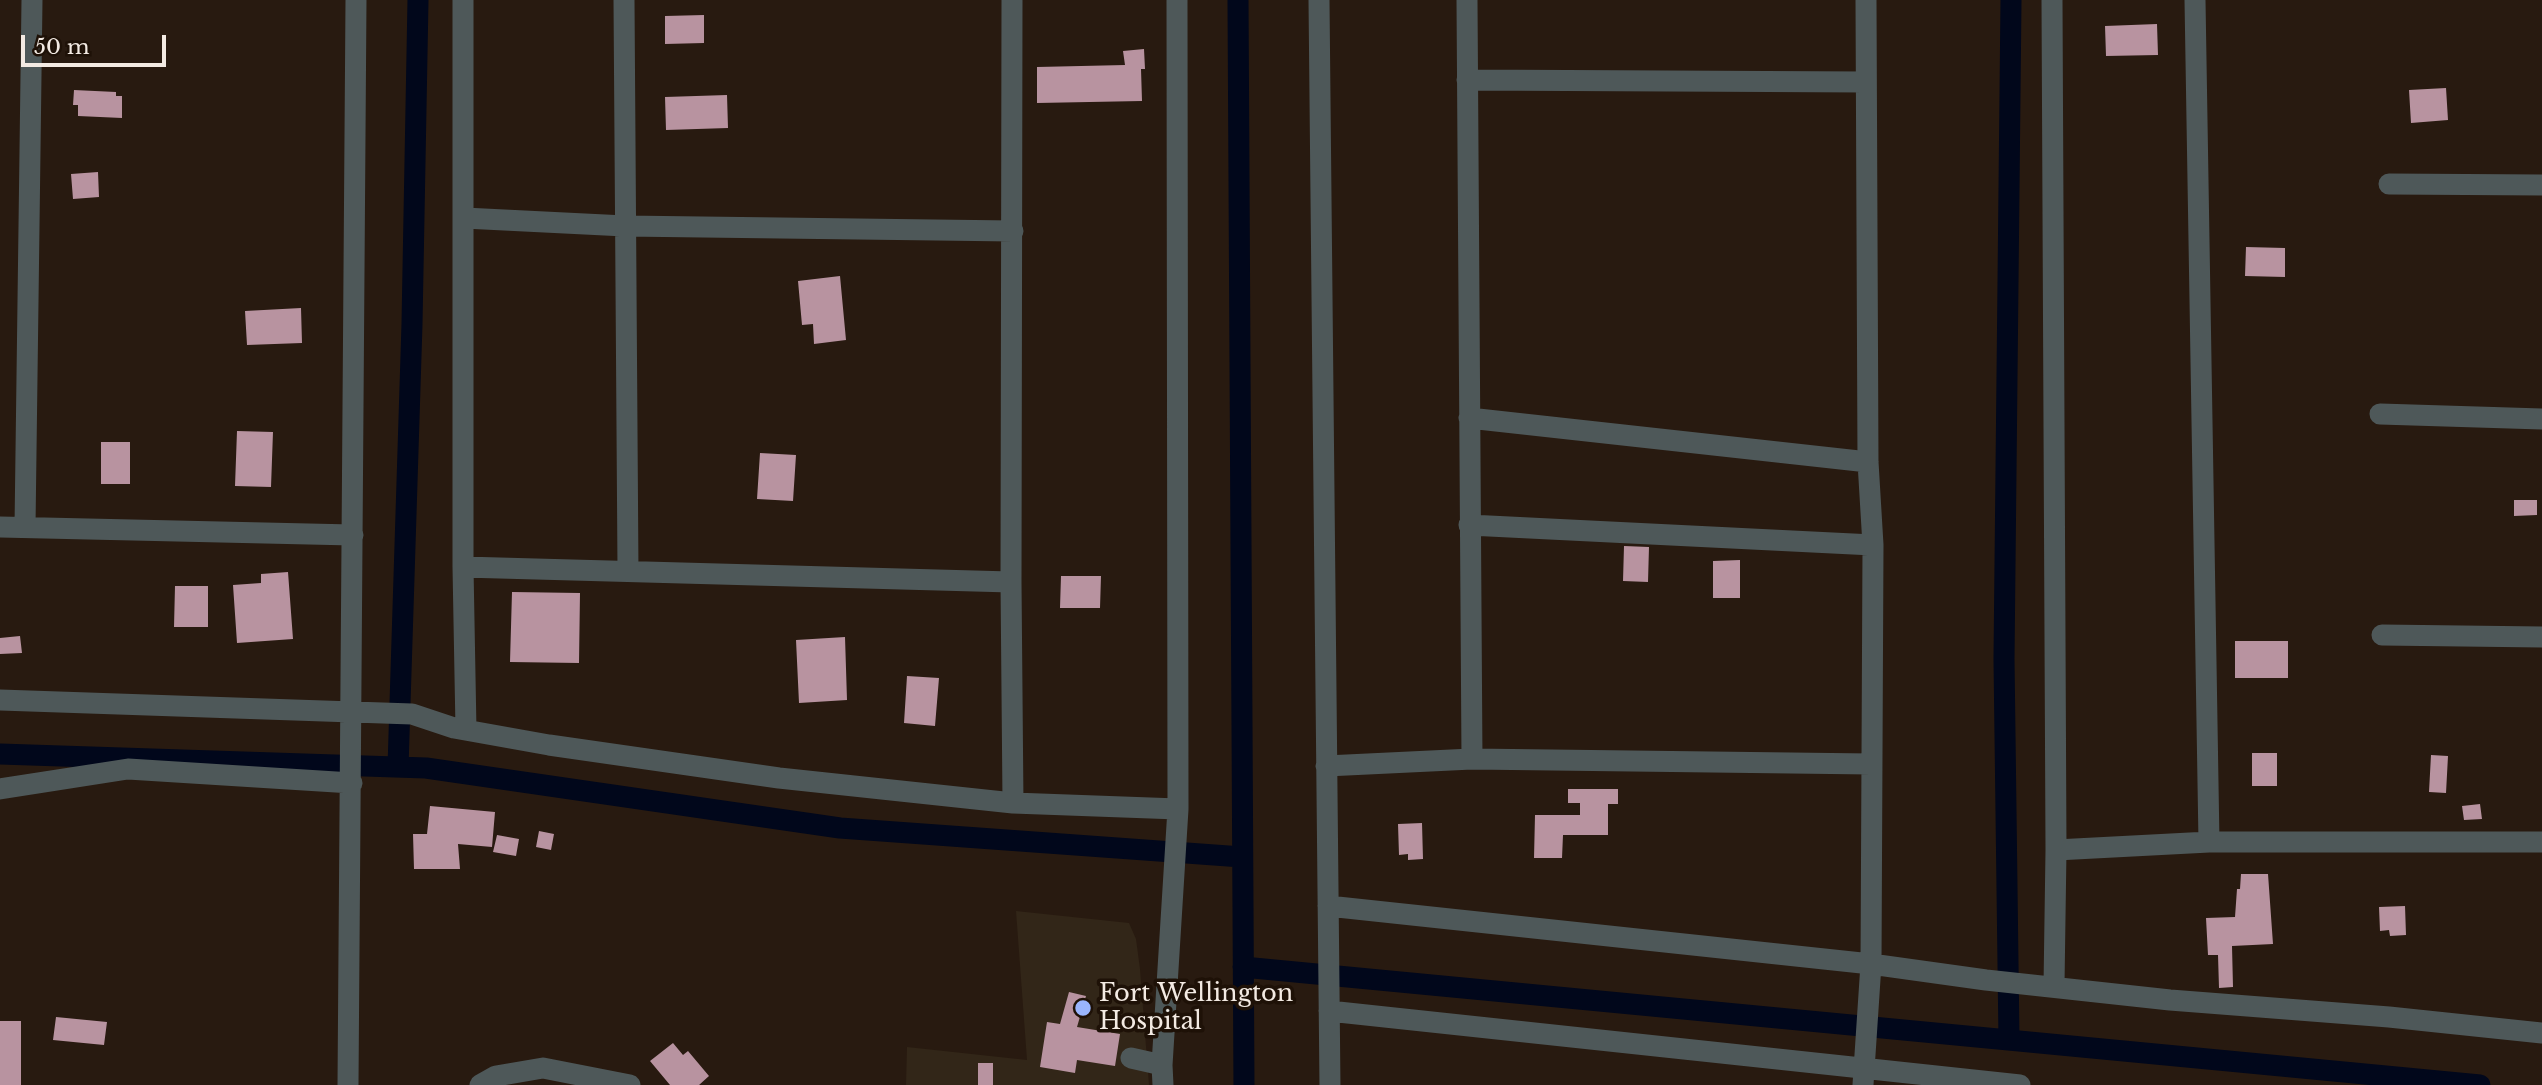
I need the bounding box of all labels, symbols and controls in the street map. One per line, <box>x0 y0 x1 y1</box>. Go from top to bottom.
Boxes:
scale bar <box>24 21 170 65</box>
text: 50 m <box>34 34 89 60</box>
place label: Fort Wellington Hospital <box>1099 980 1293 1036</box>
marker: Fort Wellington Hospital <box>1073 998 1093 1018</box>

